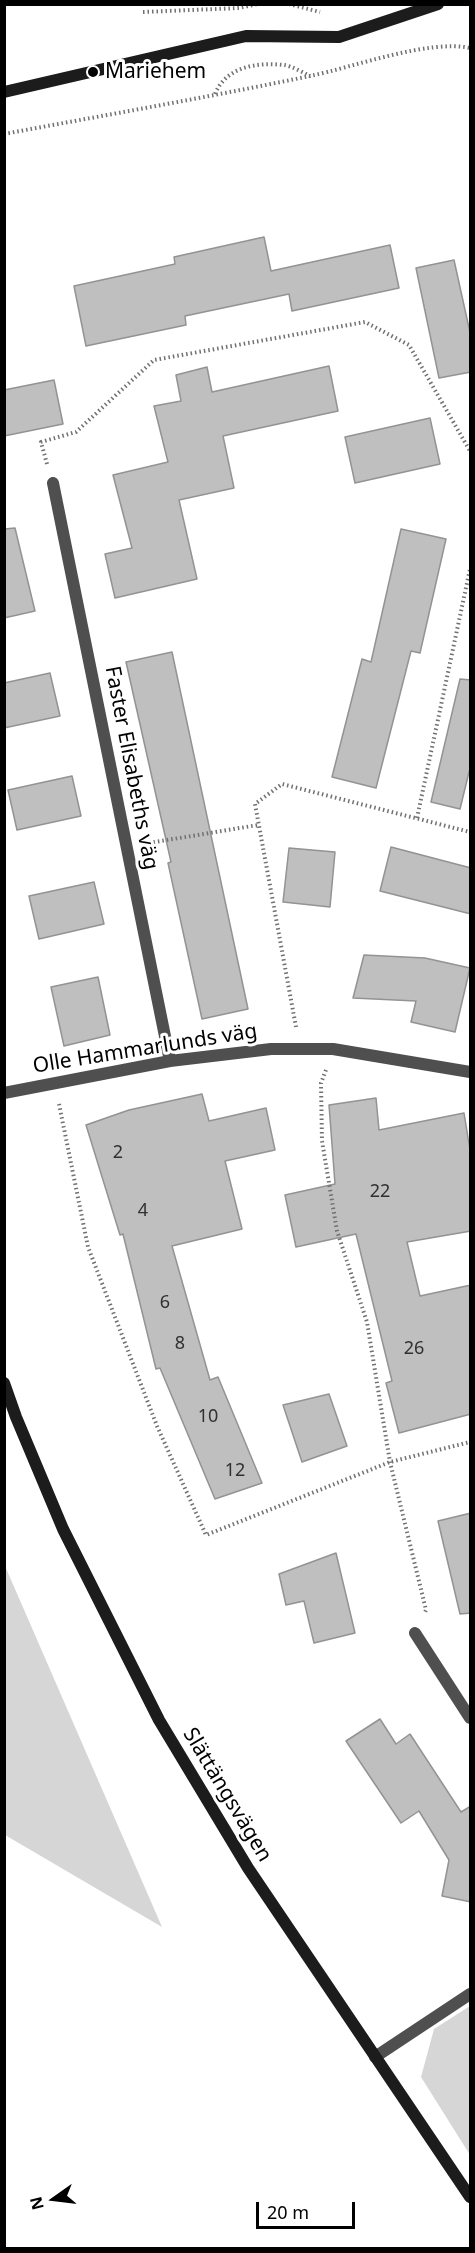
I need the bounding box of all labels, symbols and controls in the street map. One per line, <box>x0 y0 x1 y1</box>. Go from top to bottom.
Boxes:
place label: Mariehem <box>105 59 206 85</box>
marker: Mariehem <box>86 65 100 79</box>
street label: Faster Elisabeths väg <box>99 664 163 872</box>
street label: Olle Hammarlunds väg <box>31 1019 259 1079</box>
house number: 2 <box>113 1142 123 1164</box>
house number: 22 <box>370 1181 390 1203</box>
house number: 4 <box>138 1200 148 1222</box>
house number: 6 <box>160 1292 170 1314</box>
house number: 8 <box>175 1333 185 1355</box>
house number: 26 <box>404 1338 424 1360</box>
house number: 10 <box>198 1406 218 1428</box>
house number: 12 <box>225 1460 245 1482</box>
street label: Slättängsvägen <box>177 1723 277 1867</box>
north arrow <box>24 2169 84 2229</box>
scale bar <box>259 2190 358 2228</box>
text: N <box>24 2194 49 2212</box>
text: 20 m <box>267 2200 309 2224</box>

